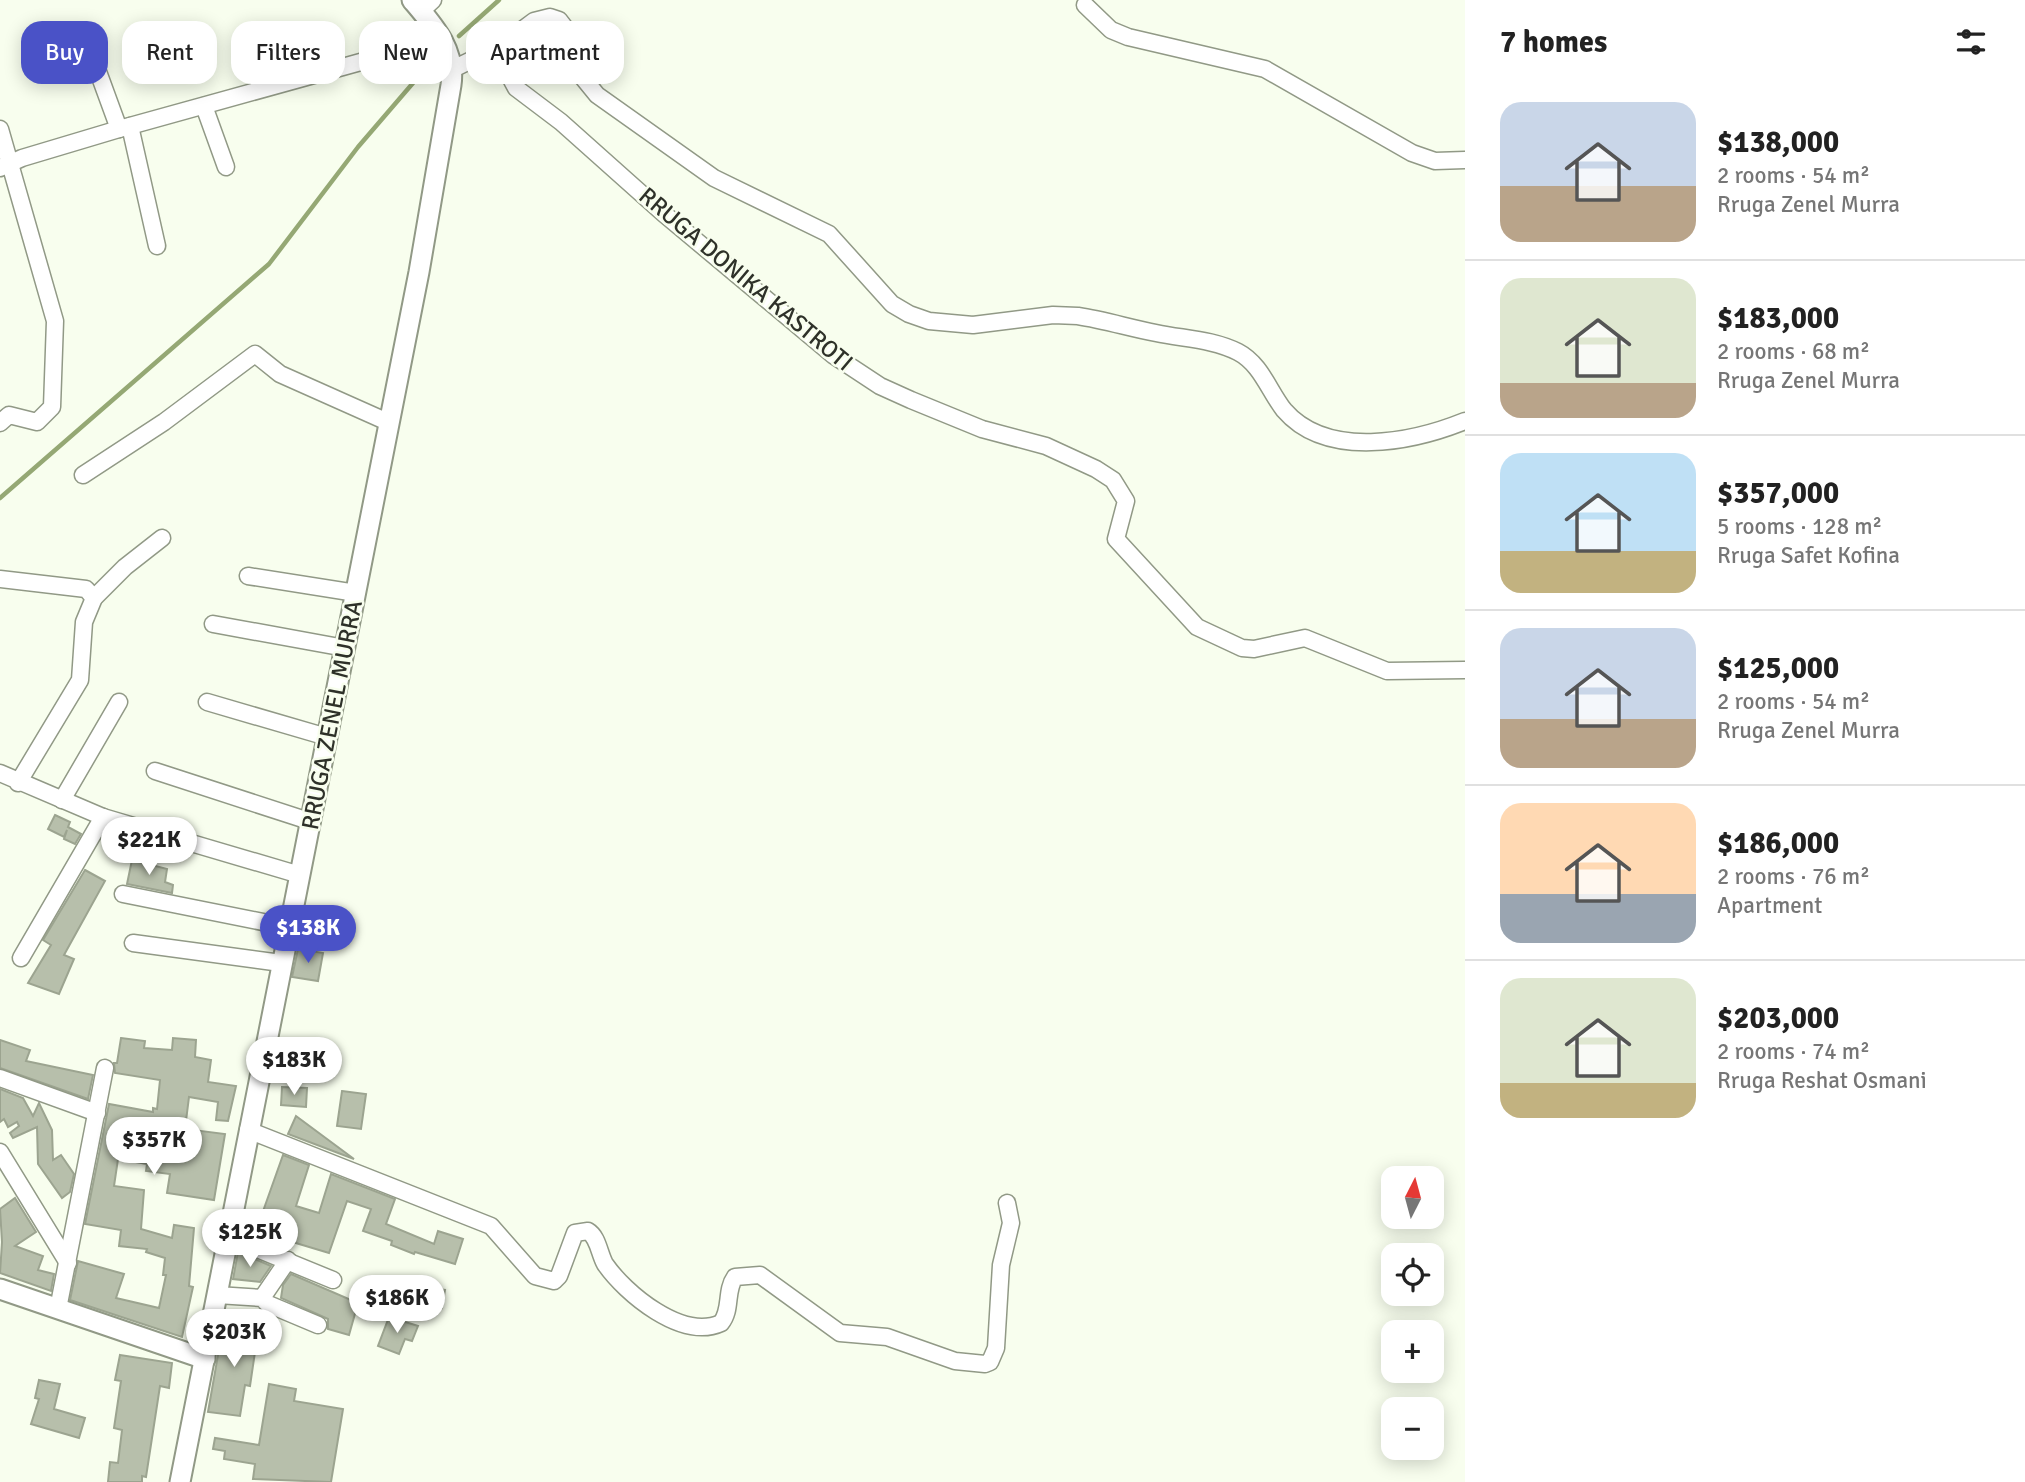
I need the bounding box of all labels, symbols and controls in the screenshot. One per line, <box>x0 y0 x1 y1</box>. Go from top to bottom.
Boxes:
chip: Buy <box>21 21 108 84</box>
chip: Rent <box>122 21 217 84</box>
chip: Filters <box>231 21 345 84</box>
chip: New <box>359 21 452 84</box>
chip: Apartment <box>466 21 624 84</box>
icon: filters <box>1952 23 1990 61</box>
text: 7 homes <box>1500 24 1607 61</box>
text: $138,000 <box>1717 124 1839 161</box>
icon: home <box>1556 130 1640 214</box>
text: 2 rooms · 54 m² <box>1717 161 1870 190</box>
street label: RRUGA DONIKA KASTROTI <box>633 181 859 377</box>
text: Rruga Zenel Murra <box>1717 190 1900 219</box>
text: $183,000 <box>1717 300 1839 337</box>
icon: home <box>1556 306 1640 390</box>
text: 2 rooms · 68 m² <box>1717 337 1870 366</box>
text: Rruga Zenel Murra <box>1717 366 1900 395</box>
text: $357,000 <box>1717 475 1839 512</box>
icon: home <box>1556 481 1640 565</box>
text: 5 rooms · 128 m² <box>1717 512 1882 541</box>
text: Rruga Safet Kofina <box>1717 541 1900 570</box>
street label: RRUGA ZENEL MURRA <box>295 597 369 832</box>
text: $125,000 <box>1717 650 1839 687</box>
icon: home <box>1556 656 1640 740</box>
text: 2 rooms · 54 m² <box>1717 687 1870 716</box>
text: Rruga Zenel Murra <box>1717 716 1900 745</box>
pin: $221K <box>100 818 198 877</box>
text: $221K <box>117 825 181 854</box>
text: $186,000 <box>1717 825 1839 862</box>
icon: home <box>1556 831 1640 915</box>
text: 2 rooms · 76 m² <box>1717 862 1870 891</box>
text: Apartment <box>1717 891 1822 920</box>
pin: $138K <box>259 906 357 965</box>
text: $138K <box>276 913 340 942</box>
text: $203,000 <box>1717 1000 1839 1037</box>
icon: home <box>1556 1006 1640 1090</box>
text: 2 rooms · 74 m² <box>1717 1037 1870 1066</box>
pin: $183K <box>245 1038 343 1097</box>
text: $183K <box>262 1045 326 1074</box>
text: Rruga Reshat Osmani <box>1717 1066 1927 1095</box>
pin: $357K <box>105 1118 203 1177</box>
text: $357K <box>122 1125 186 1154</box>
north arrow <box>1381 1166 1444 1228</box>
map controls <box>1381 1166 1444 1460</box>
pin: $125K <box>201 1210 299 1269</box>
text: $125K <box>218 1217 282 1246</box>
button: locate <box>1381 1243 1444 1306</box>
pin: $186K <box>348 1276 446 1335</box>
text: $186K <box>365 1283 429 1312</box>
pin: $203K <box>185 1310 283 1369</box>
text: $203K <box>202 1317 266 1346</box>
button: + <box>1381 1320 1444 1383</box>
button: − <box>1381 1397 1444 1460</box>

